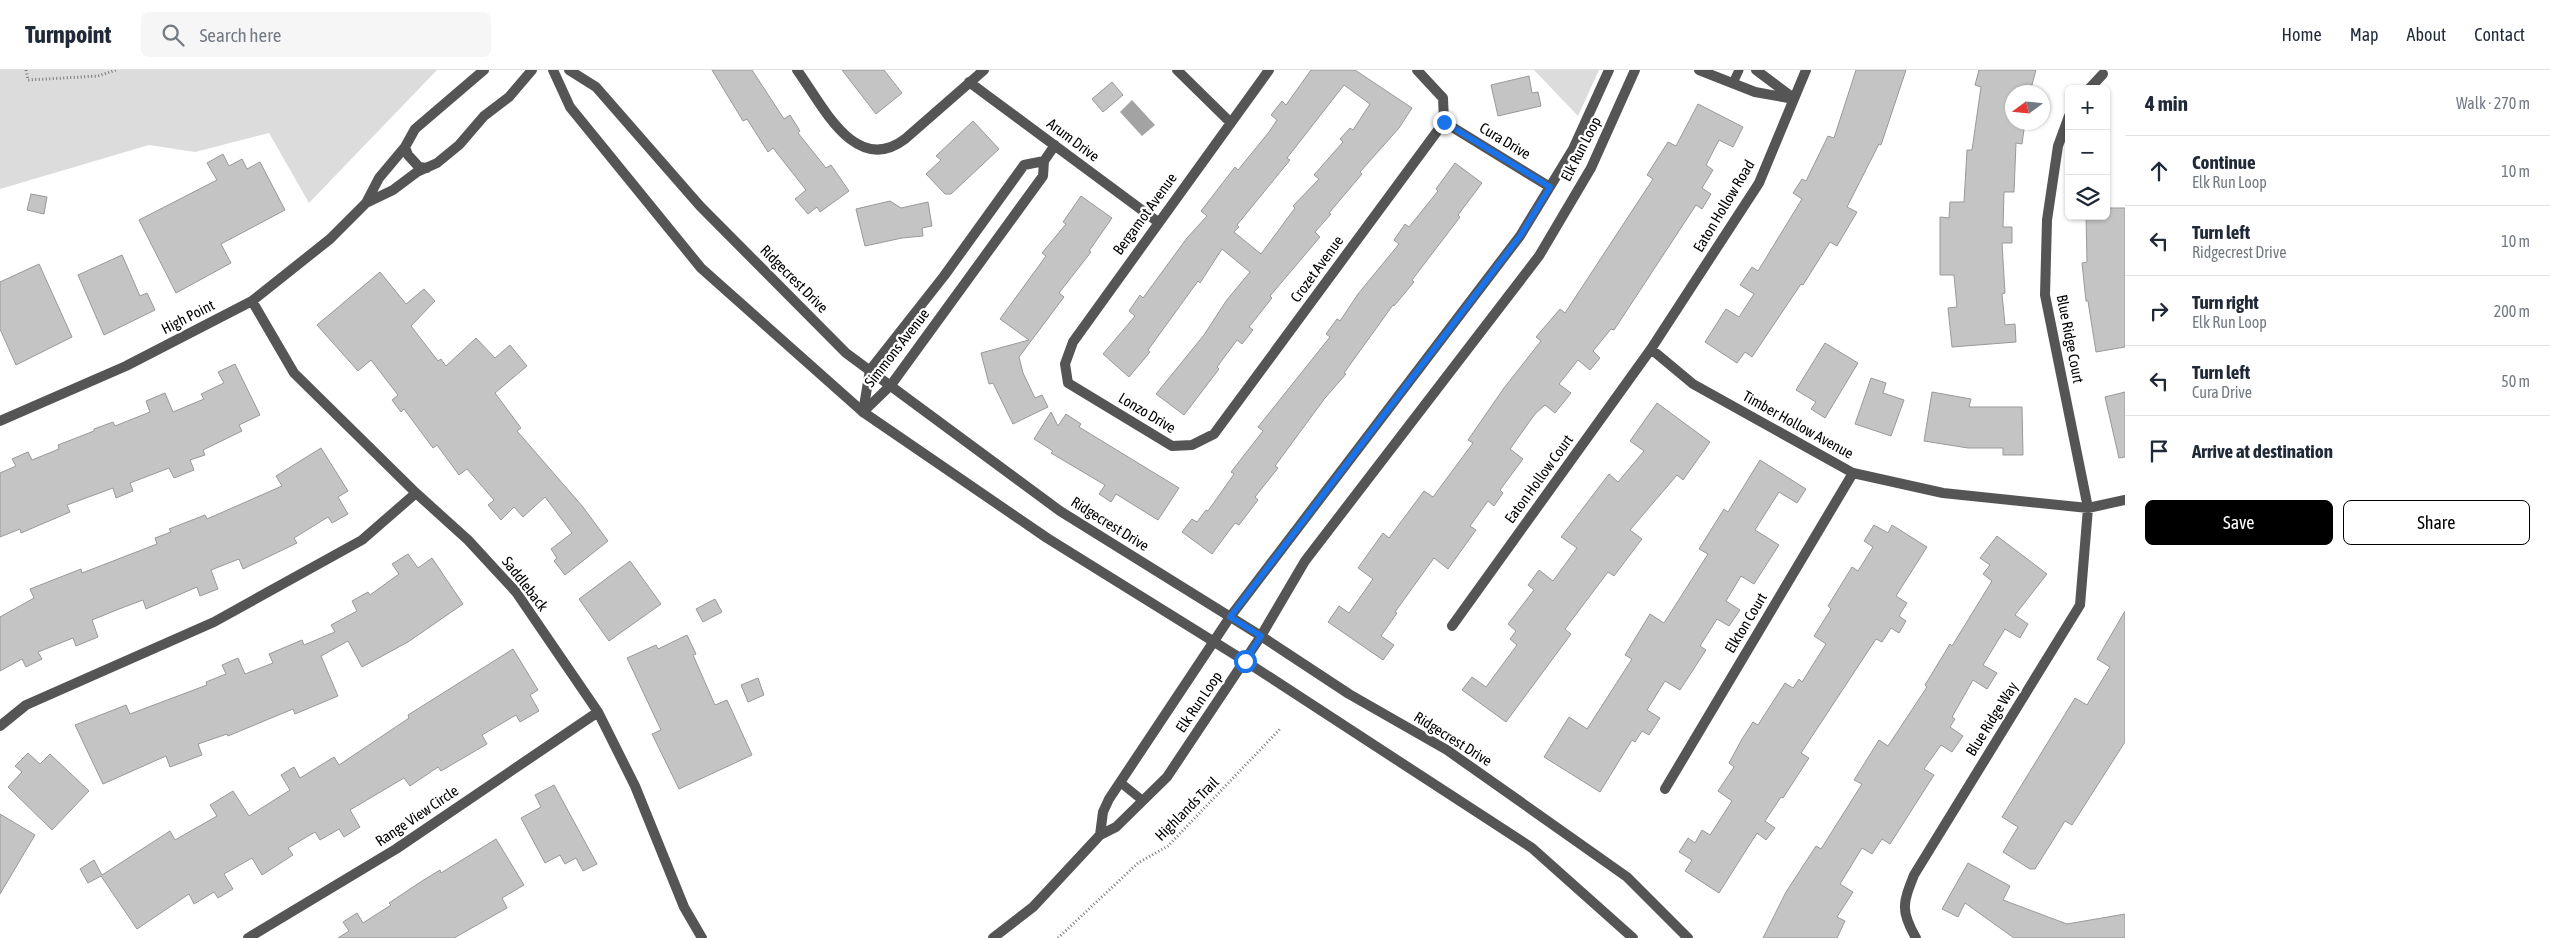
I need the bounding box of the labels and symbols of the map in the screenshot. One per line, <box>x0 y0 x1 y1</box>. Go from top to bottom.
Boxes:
north arrow <box>2005 85 2050 130</box>
route end <box>1433 111 1456 134</box>
street label: Arum Drive <box>1044 114 1103 165</box>
street label: Elk Run Loop <box>1557 114 1604 184</box>
street label: Cura Drive <box>1477 119 1534 162</box>
street label: Eaton Hollow Road <box>1689 157 1758 255</box>
street label: Bergamot Avenue <box>1109 169 1180 258</box>
street label: Crozet Avenue <box>1287 232 1347 305</box>
street label: Ridgecrest Drive <box>757 241 832 316</box>
street label: Blue Ridge Court <box>2054 293 2087 385</box>
street label: High Point <box>158 296 217 337</box>
street label: Simmons Avenue <box>861 305 933 390</box>
street label: Timber Hollow Avenue <box>1740 387 1857 462</box>
street label: Lonzo Drive <box>1116 389 1179 436</box>
street label: Eaton Hollow Court <box>1501 431 1576 526</box>
street label: Ridgecrest Drive <box>1068 493 1152 554</box>
street label: Saddleback <box>499 553 552 615</box>
street label: Elkton Court <box>1721 590 1770 656</box>
route start <box>1234 650 1257 673</box>
street label: Elk Run Loop <box>1172 668 1225 736</box>
street label: Blue Ridge Way <box>1962 679 2021 759</box>
street label: Ridgecrest Drive <box>1411 708 1495 769</box>
street label: Highlands Trail <box>1151 773 1222 844</box>
street label: Range View Circle <box>372 782 461 849</box>

